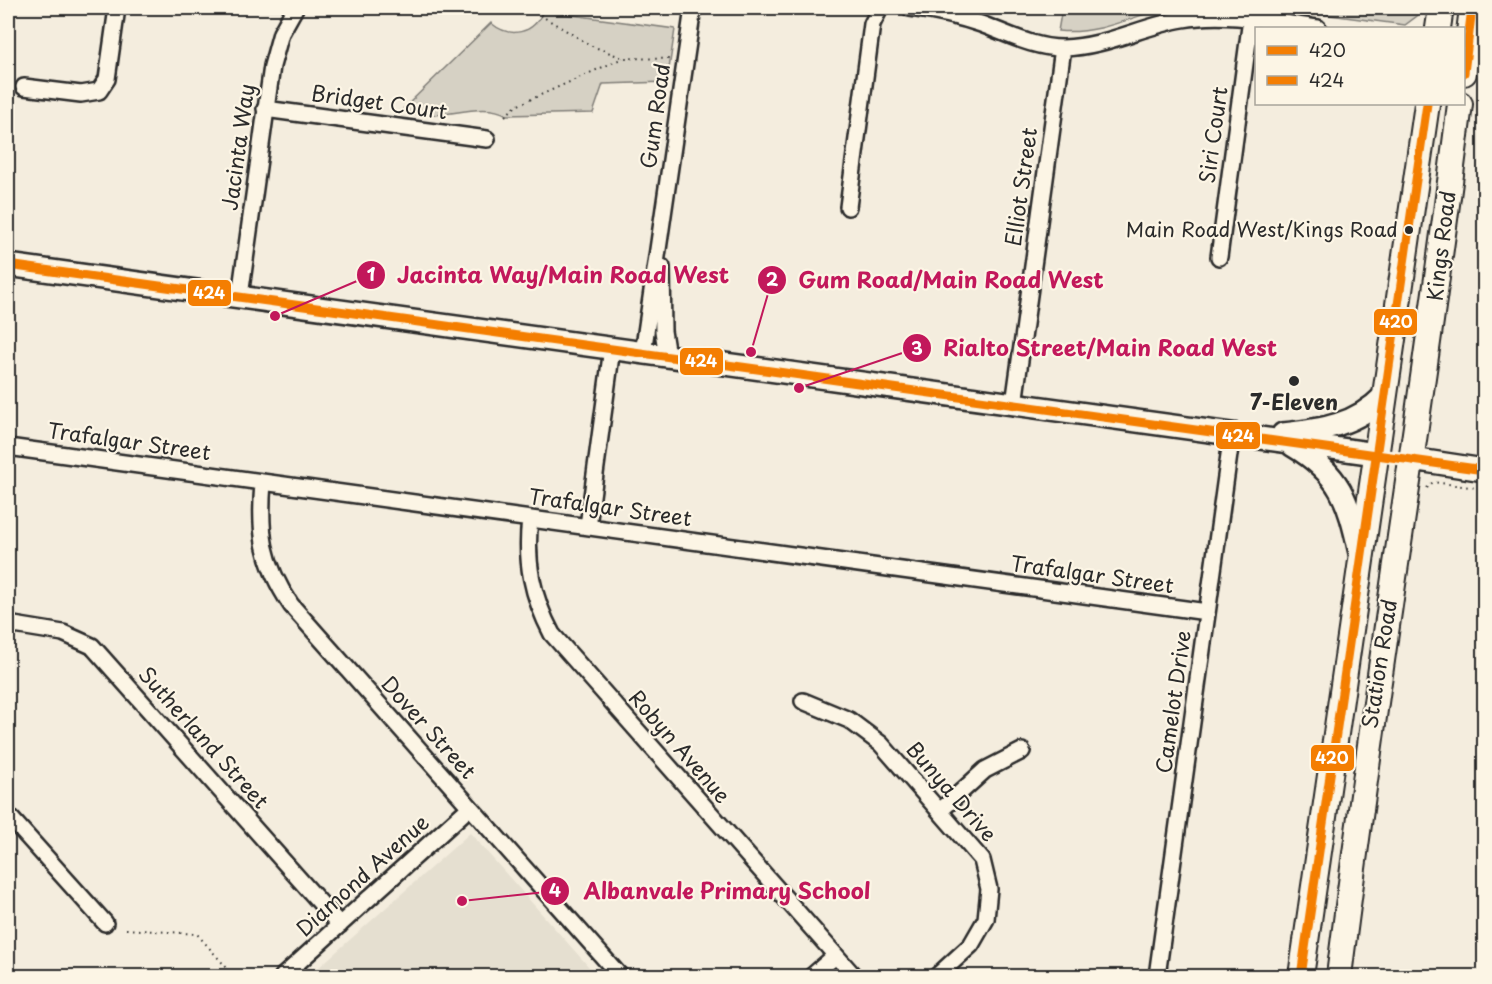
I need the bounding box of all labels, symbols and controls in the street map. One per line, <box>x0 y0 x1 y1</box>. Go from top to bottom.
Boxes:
legend <box>1255 27 1465 105</box>
text: 420 <box>1309 36 1346 63</box>
street label: Gum Road <box>631 61 677 170</box>
text: 424 <box>1309 66 1344 93</box>
street label: Bridget Court <box>309 76 449 126</box>
street label: Jacinta Way <box>212 81 262 212</box>
street label: Siri Court <box>1189 84 1235 185</box>
street label: Elliot Street <box>996 125 1044 248</box>
street label: Kings Road <box>1417 189 1463 303</box>
place label: Main Road West/Kings Road <box>1126 214 1398 244</box>
marker: Main Road West/Kings Road <box>1403 224 1415 236</box>
callout: Jacinta Way/Main Road West <box>356 255 740 295</box>
text: Jacinta Way/Main Road West <box>397 257 729 290</box>
text: 1 <box>367 260 376 287</box>
callout: Gum Road/Main Road West <box>757 260 1115 300</box>
text: Gum Road/Main Road West <box>798 262 1104 295</box>
text: 2 <box>766 265 779 292</box>
line badge: 424 <box>187 279 232 307</box>
text: 424 <box>193 280 225 304</box>
line badge: 420 <box>1373 308 1418 336</box>
text: 420 <box>1379 309 1413 333</box>
callout: Rialto Street/Main Road West <box>902 328 1289 368</box>
text: Rialto Street/Main Road West <box>943 330 1277 363</box>
text: 3 <box>911 334 923 361</box>
line badge: 424 <box>679 347 724 376</box>
text: 424 <box>685 348 717 372</box>
marker: 7-Eleven <box>1287 374 1301 388</box>
place label: 7-Eleven <box>1250 385 1338 417</box>
street label: Trafalgar Street <box>46 413 213 467</box>
line badge: 424 <box>1215 421 1261 450</box>
text: 424 <box>1222 423 1254 447</box>
street label: Trafalgar Street <box>527 479 694 533</box>
street label: Trafalgar Street <box>1009 546 1176 600</box>
street label: Station Road <box>1352 597 1404 731</box>
street label: Camelot Drive <box>1146 628 1198 775</box>
street label: Sutherland Street <box>132 658 277 815</box>
street label: Dover Street <box>374 668 485 785</box>
street label: Robyn Avenue <box>622 682 739 809</box>
street label: Bunya Drive <box>900 733 1005 848</box>
line badge: 420 <box>1310 744 1355 772</box>
text: 420 <box>1315 745 1349 769</box>
street label: Diamond Avenue <box>288 806 435 943</box>
callout: Albanvale Primary School <box>540 871 883 911</box>
text: Albanvale Primary School <box>583 873 870 906</box>
text: 4 <box>549 876 561 903</box>

